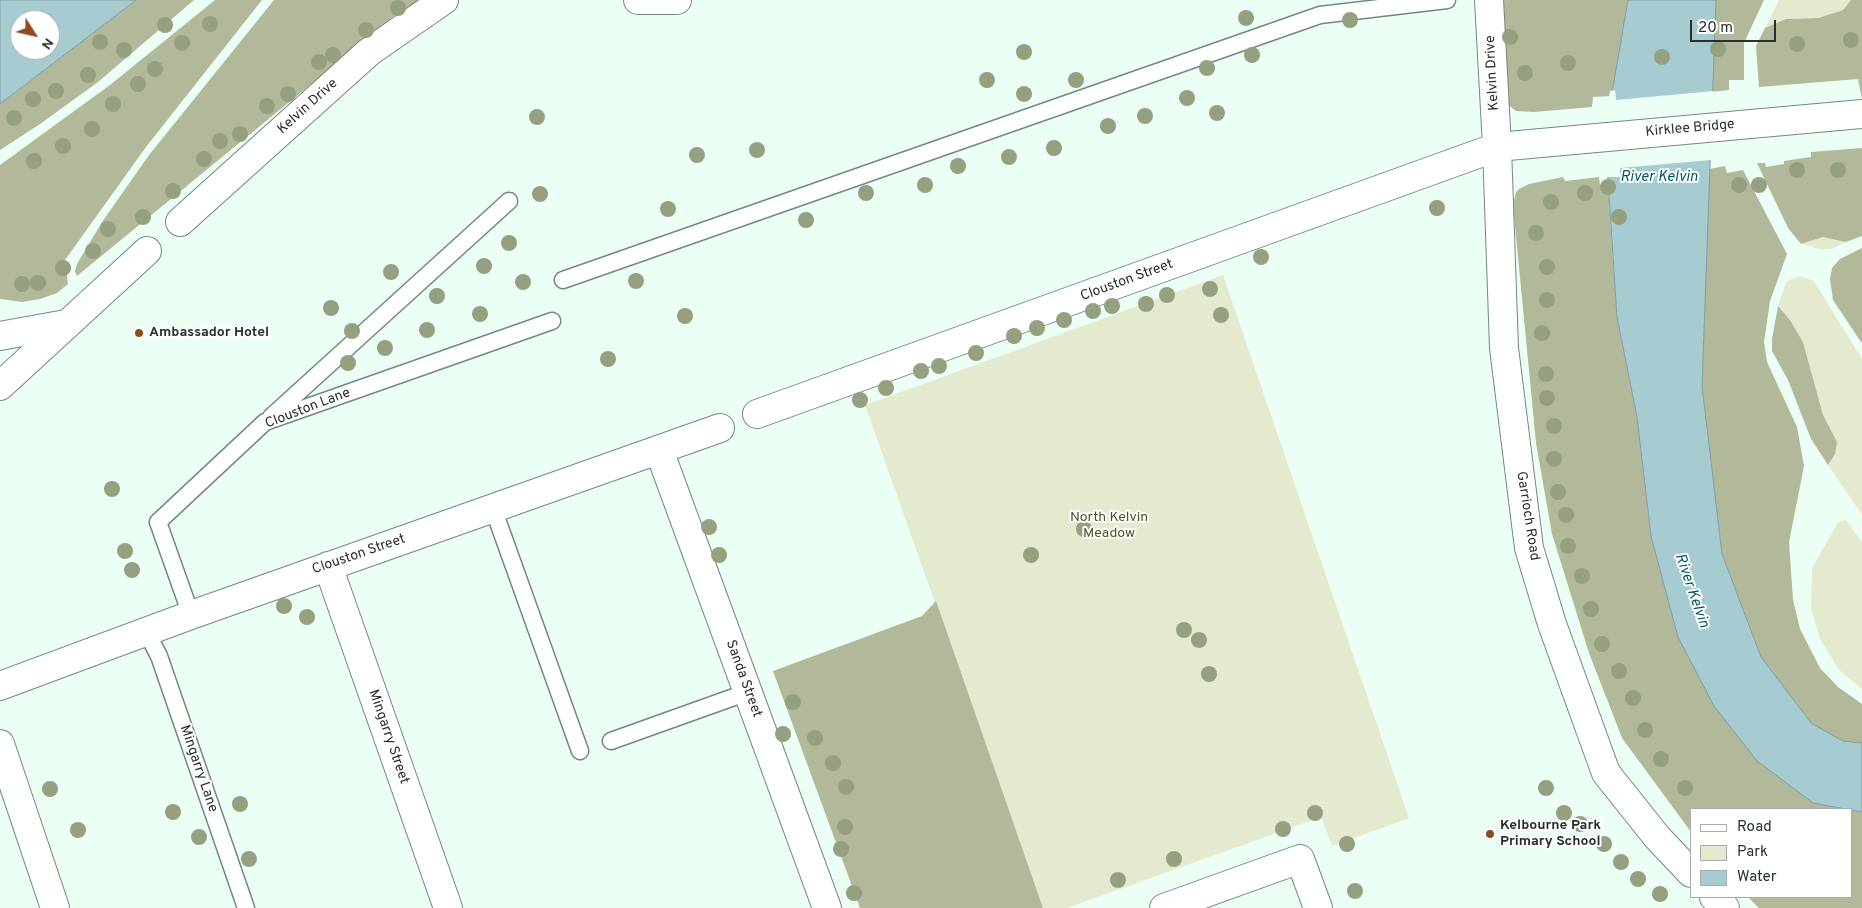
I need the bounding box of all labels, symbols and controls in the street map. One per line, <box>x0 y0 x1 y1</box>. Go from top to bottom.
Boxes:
north arrow <box>10 10 60 60</box>
scale bar <box>1692 10 1778 42</box>
text: 20 m <box>1698 19 1733 38</box>
text: N <box>37 34 57 52</box>
street label: Kelvin Drive <box>1483 35 1503 111</box>
street label: Kelvin Drive <box>274 76 342 138</box>
street label: Kirklee Bridge <box>1645 117 1735 141</box>
water label: River Kelvin <box>1620 169 1698 187</box>
street label: Clouston Street <box>1078 256 1176 306</box>
place label: Ambassador Hotel <box>149 325 269 341</box>
marker: Ambassador Hotel <box>133 327 145 339</box>
street label: Clouston Lane <box>263 385 353 433</box>
street label: Garrioch Road <box>1512 470 1542 562</box>
park label: North Kelvin Meadow <box>1070 510 1148 542</box>
street label: Clouston Street <box>310 531 408 579</box>
water label: River Kelvin <box>1670 551 1712 631</box>
street label: Sanda Street <box>721 638 765 720</box>
street label: Mingarry Street <box>364 688 412 786</box>
street label: Mingarry Lane <box>175 723 221 815</box>
legend <box>1690 808 1852 898</box>
place label: Kelbourne Park Primary School <box>1500 818 1601 850</box>
text: Road <box>1737 818 1772 837</box>
marker: Kelbourne Park Primary School <box>1484 828 1496 840</box>
text: Park <box>1737 843 1768 862</box>
text: Water <box>1737 868 1776 887</box>

